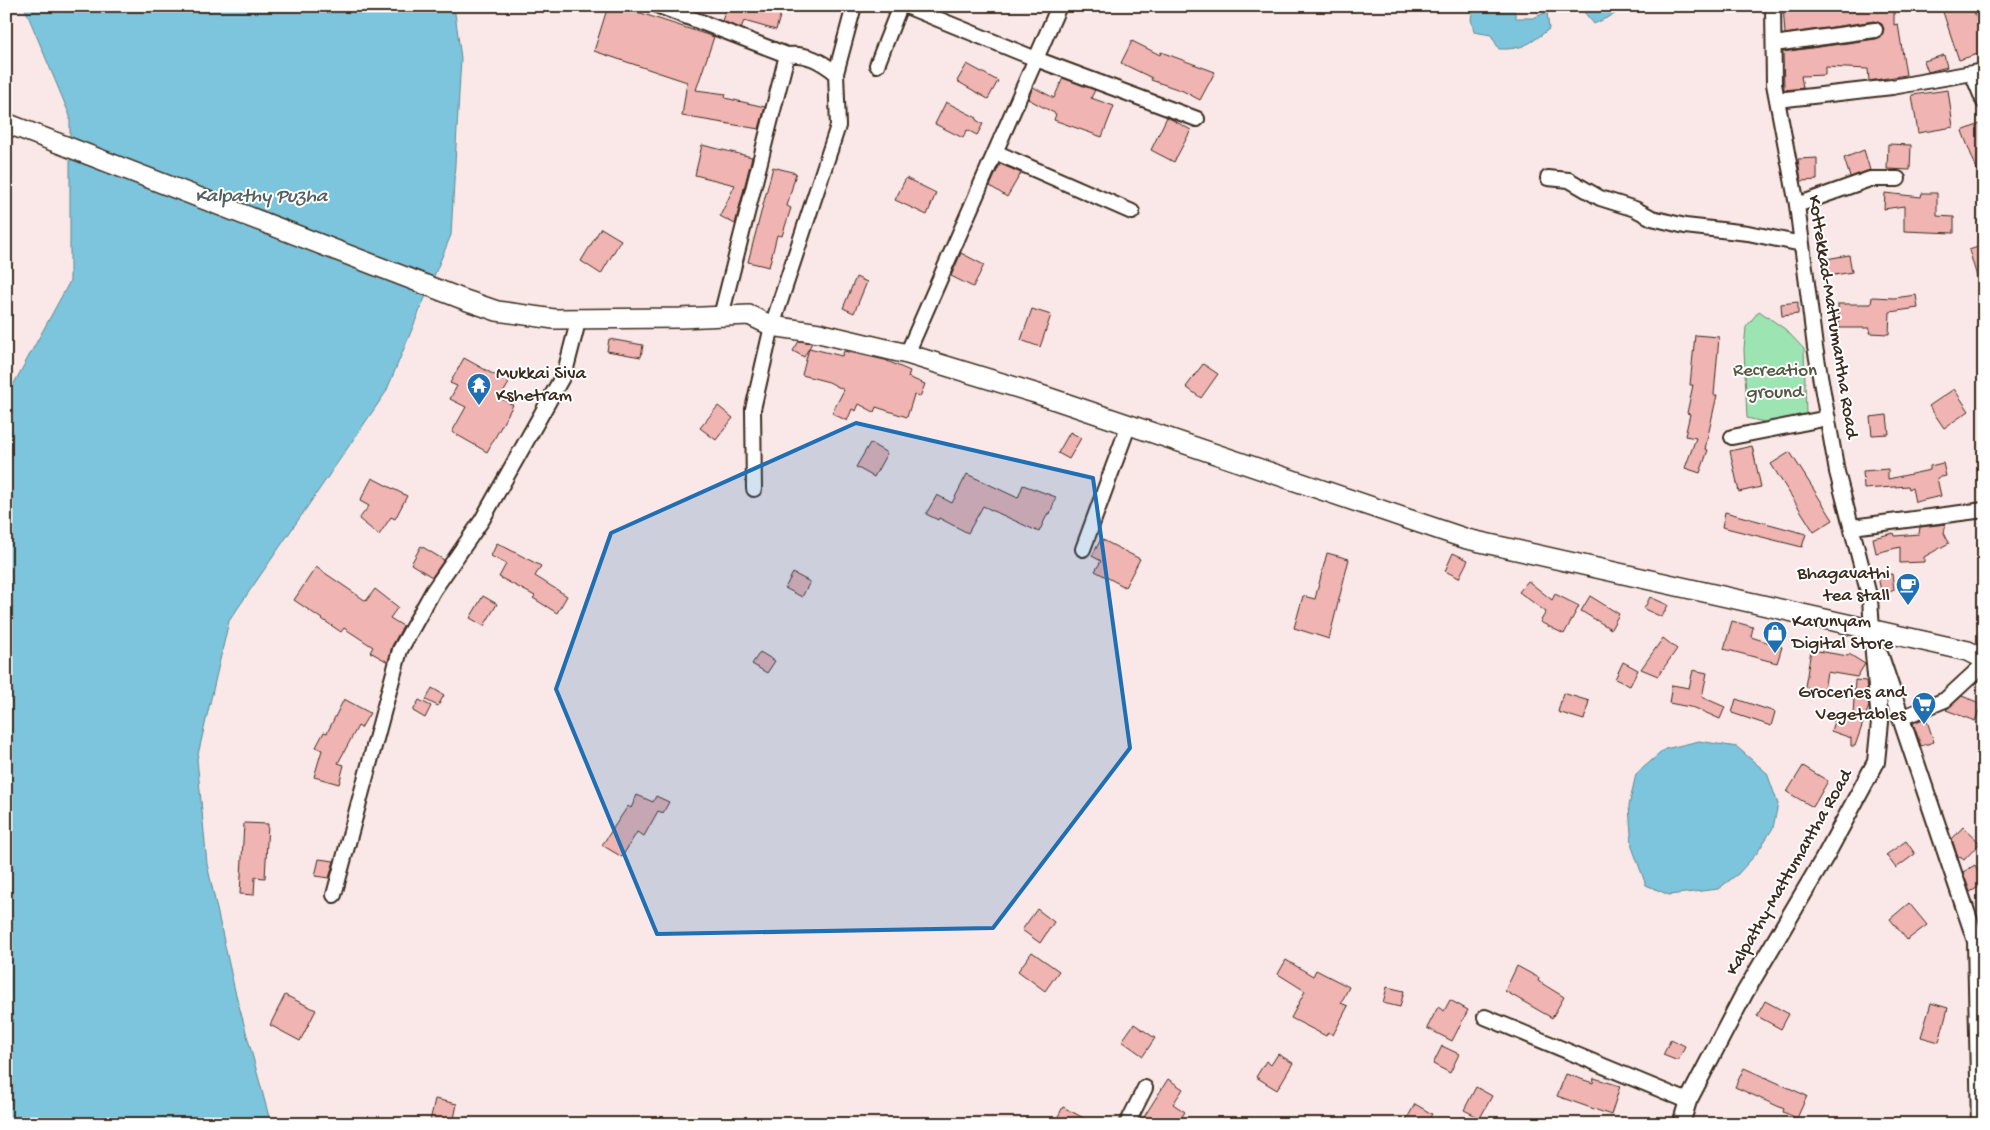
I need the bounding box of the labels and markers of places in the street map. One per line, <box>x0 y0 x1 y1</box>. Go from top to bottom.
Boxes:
place label: Mukkai Siva Kshetram <box>496 363 588 408</box>
temple icon: Mukkai Siva Kshetram <box>466 372 492 406</box>
place label: Bhagavathi tea stall <box>1796 563 1890 608</box>
cafe icon: Bhagavathi tea stall <box>1895 572 1921 606</box>
place label: Karunyam Digital Store <box>1790 611 1894 656</box>
shop icon: Karunyam Digital Store <box>1762 620 1788 654</box>
place label: Groceries and Vegetables <box>1798 682 1908 727</box>
supermarket icon: Groceries and Vegetables <box>1911 691 1937 725</box>

